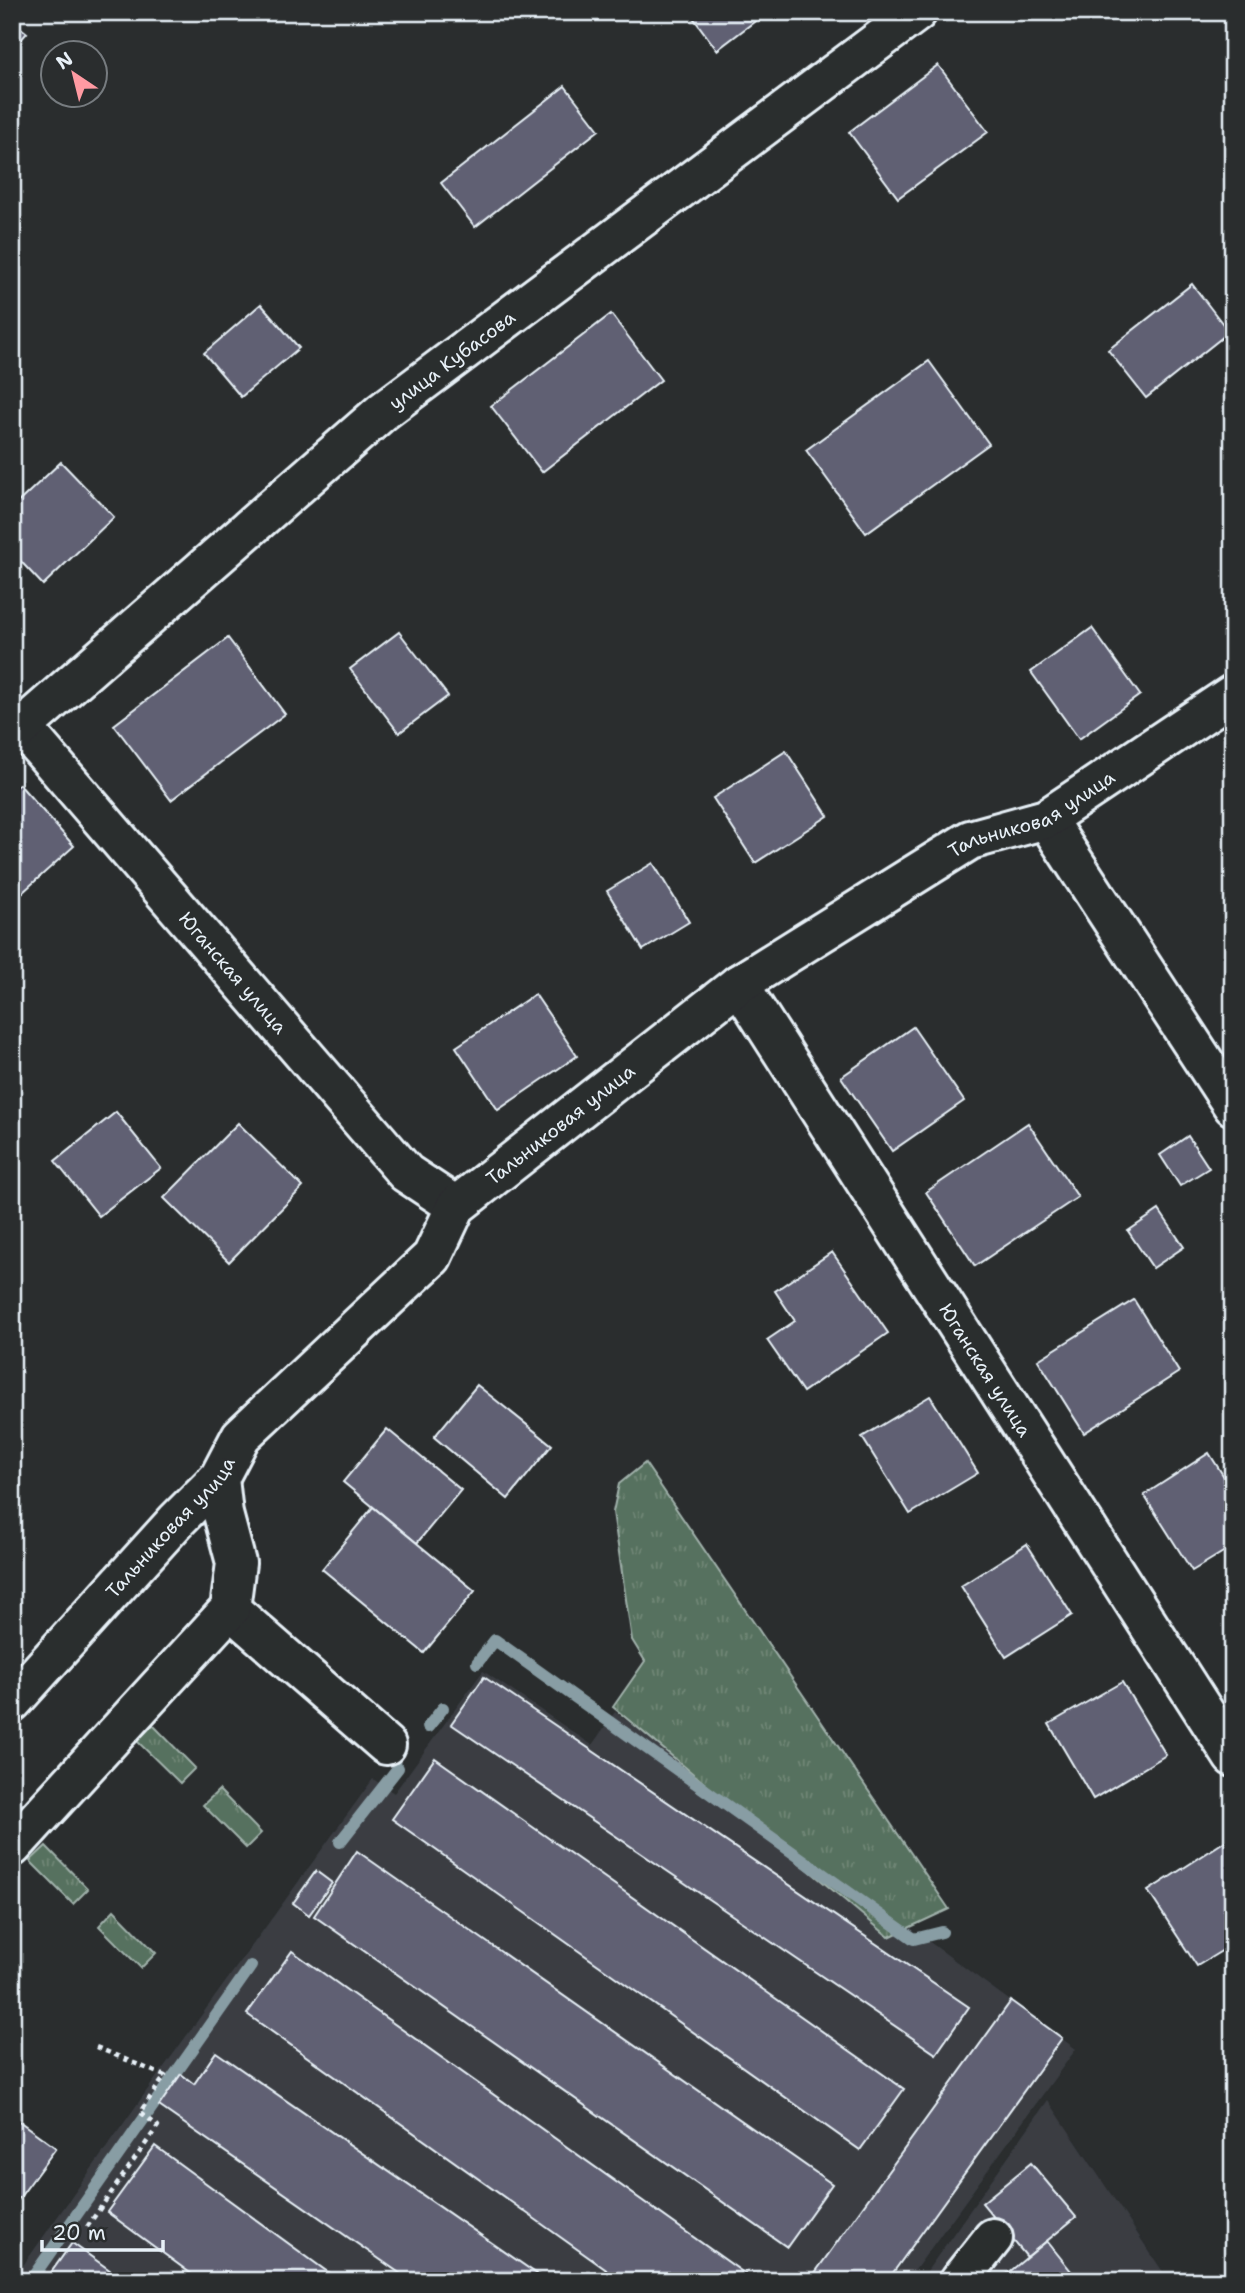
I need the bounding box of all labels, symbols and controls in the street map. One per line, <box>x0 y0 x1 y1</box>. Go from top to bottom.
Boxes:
north arrow <box>38 38 108 108</box>
text: N <box>51 46 78 75</box>
street label: улица Кубасова <box>384 304 520 415</box>
street label: Тальниковая улица <box>943 764 1120 863</box>
street label: Юганская улица <box>174 906 293 1039</box>
street label: Тальниковая улица <box>481 1058 640 1190</box>
street label: Юганская улица <box>934 1298 1038 1441</box>
street label: Тальниковая улица <box>100 1452 240 1603</box>
scale bar <box>42 2209 163 2253</box>
text: 20 m <box>52 2219 106 2247</box>

